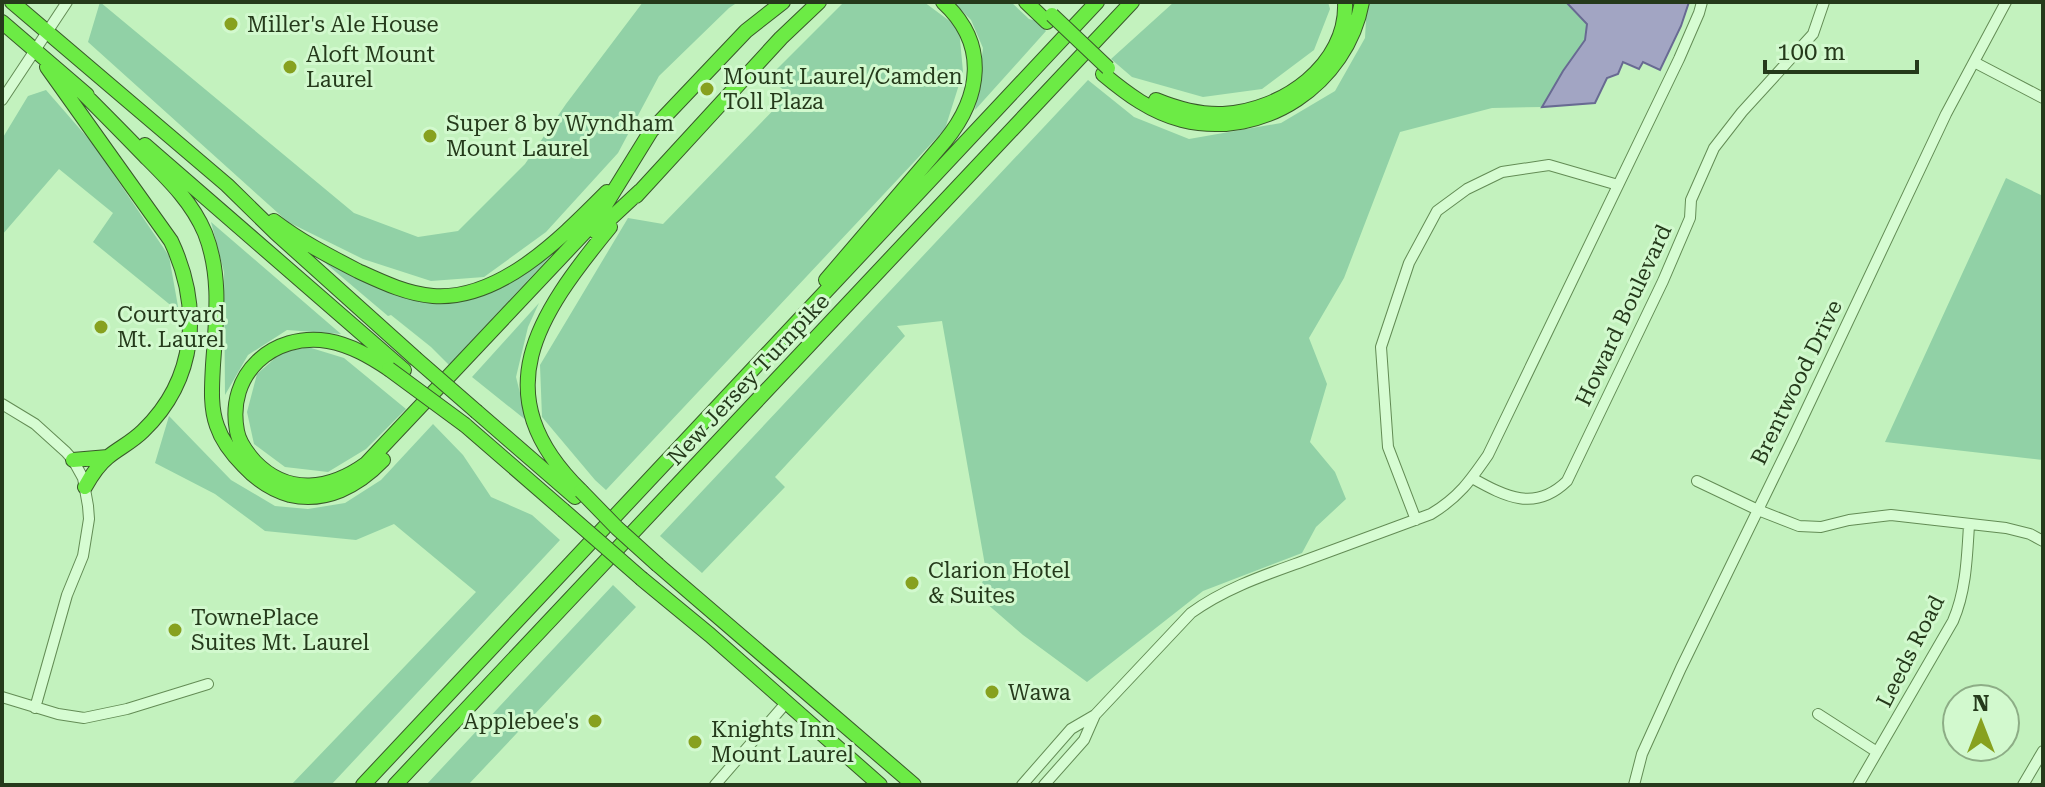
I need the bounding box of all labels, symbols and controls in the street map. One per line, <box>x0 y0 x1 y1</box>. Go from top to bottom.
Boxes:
place label: Miller's Ale House <box>247 12 439 37</box>
marker: Miller's Ale House <box>222 15 240 33</box>
scale bar <box>1765 24 1917 74</box>
text: 100 m <box>1777 38 1845 66</box>
place label: Aloft Mount Laurel <box>306 42 435 92</box>
marker: Aloft Mount Laurel <box>281 58 299 76</box>
place label: Mount Laurel/Camden Toll Plaza <box>723 64 963 114</box>
marker: Mount Laurel/Camden Toll Plaza <box>698 80 716 98</box>
place label: Super 8 by Wyndham Mount Laurel <box>446 111 674 161</box>
marker: Super 8 by Wyndham Mount Laurel <box>421 127 439 145</box>
street label: Howard Boulevard <box>1570 221 1676 410</box>
street label: New Jersey Turnpike <box>662 288 834 470</box>
street label: Brentwood Drive <box>1746 296 1847 469</box>
place label: Courtyard Mt. Laurel <box>117 302 225 352</box>
marker: Courtyard Mt. Laurel <box>92 318 110 336</box>
place label: Clarion Hotel & Suites <box>928 558 1070 608</box>
marker: Clarion Hotel & Suites <box>903 574 921 592</box>
street label: Leeds Road <box>1872 591 1949 711</box>
place label: TownePlace Suites Mt. Laurel <box>191 605 369 655</box>
marker: TownePlace Suites Mt. Laurel <box>166 621 184 639</box>
place label: Wawa <box>1008 680 1071 705</box>
marker: Wawa <box>983 683 1001 701</box>
north arrow <box>1941 683 2021 763</box>
text: N <box>1973 691 1990 716</box>
place label: Applebee's <box>463 709 579 734</box>
marker: Applebee's <box>586 712 604 730</box>
place label: Knights Inn Mount Laurel <box>711 717 854 767</box>
marker: Knights Inn Mount Laurel <box>686 733 704 751</box>

